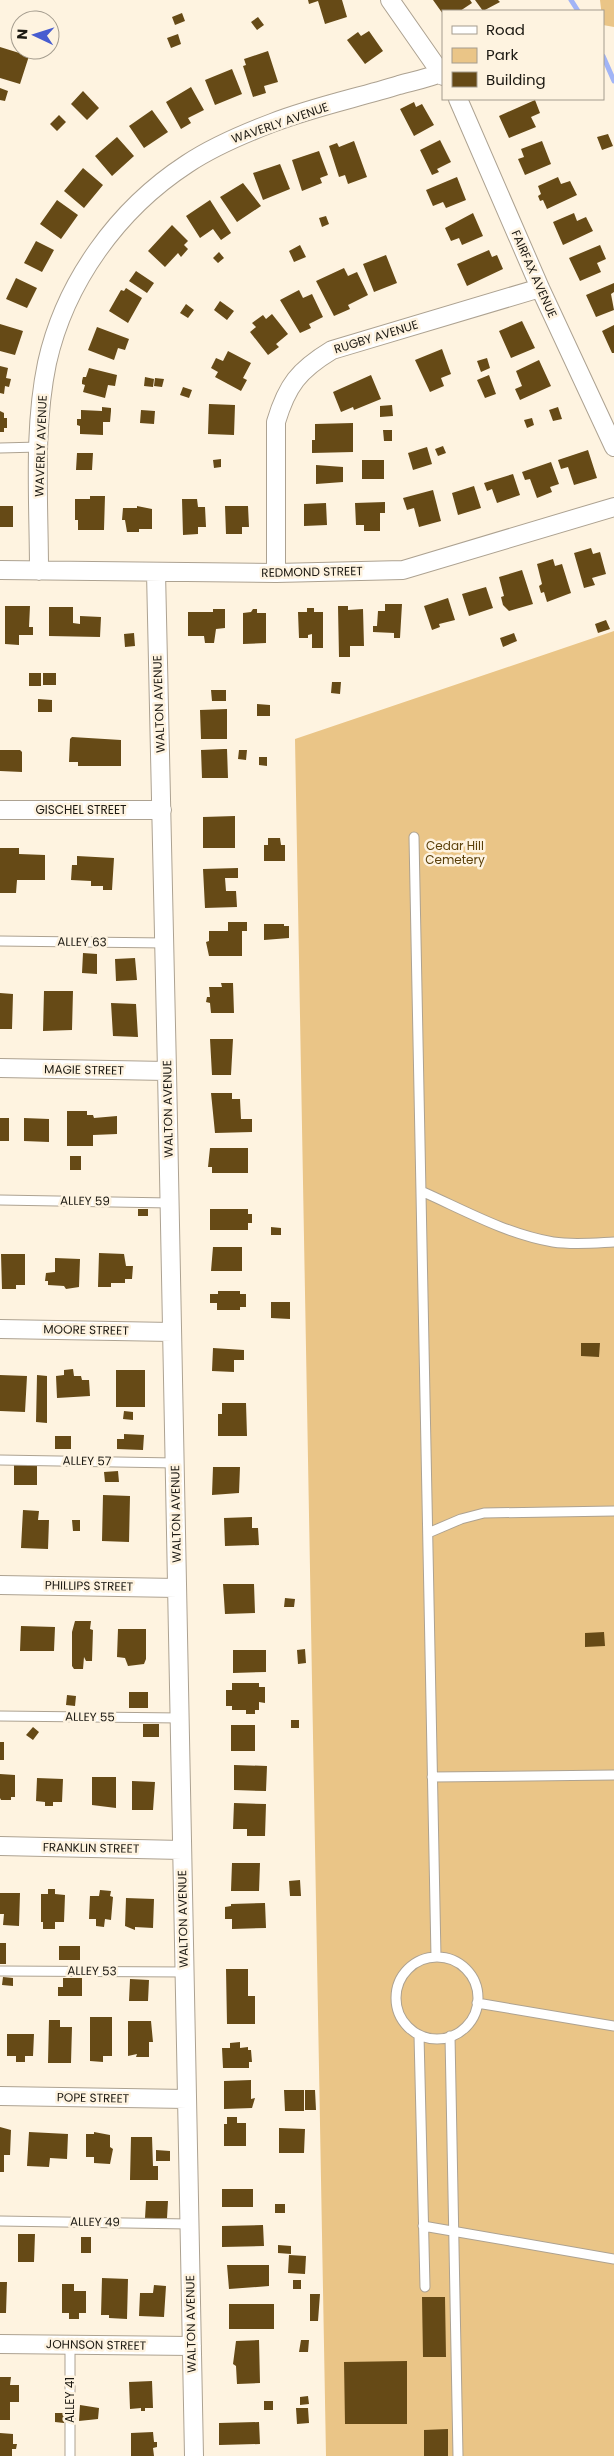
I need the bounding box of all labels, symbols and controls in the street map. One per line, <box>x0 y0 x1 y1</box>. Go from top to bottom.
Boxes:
north arrow <box>10 10 60 60</box>
legend <box>442 10 604 100</box>
text: Road <box>486 19 525 40</box>
text: N <box>12 28 32 40</box>
text: Park <box>486 44 518 65</box>
text: Building <box>486 69 546 90</box>
street label: WAVERLY AVENUE <box>229 98 331 147</box>
street label: FAIRFAX AVENUE <box>508 227 561 320</box>
street label: RUGBY AVENUE <box>332 316 420 357</box>
street label: WAVERLY AVENUE <box>30 395 51 497</box>
street label: REDMOND STREET <box>261 562 363 581</box>
street label: WALTON AVENUE <box>148 655 169 753</box>
street label: GISCHEL STREET <box>35 801 127 818</box>
park label: Cedar Hill Cemetery <box>425 837 485 868</box>
street label: ALLEY 63 <box>57 933 107 950</box>
street label: MAGIE STREET <box>44 1060 125 1079</box>
street label: WALTON AVENUE <box>158 1060 177 1158</box>
street label: ALLEY 59 <box>60 1192 110 1209</box>
street label: MOORE STREET <box>43 1320 129 1339</box>
street label: ALLEY 57 <box>62 1452 112 1469</box>
street label: WALTON AVENUE <box>166 1465 185 1563</box>
street label: PHILLIPS STREET <box>45 1576 134 1595</box>
street label: ALLEY 55 <box>65 1708 115 1725</box>
street label: FRANKLIN STREET <box>43 1838 140 1857</box>
street label: WALTON AVENUE <box>173 1870 192 1968</box>
street label: ALLEY 53 <box>67 1962 117 1979</box>
street label: POPE STREET <box>57 2088 130 2107</box>
street label: ALLEY 49 <box>70 2213 120 2230</box>
street label: WALTON AVENUE <box>181 2275 200 2373</box>
street label: JOHNSON STREET <box>46 2335 147 2354</box>
street label: ALLEY 41 <box>61 2377 78 2423</box>

